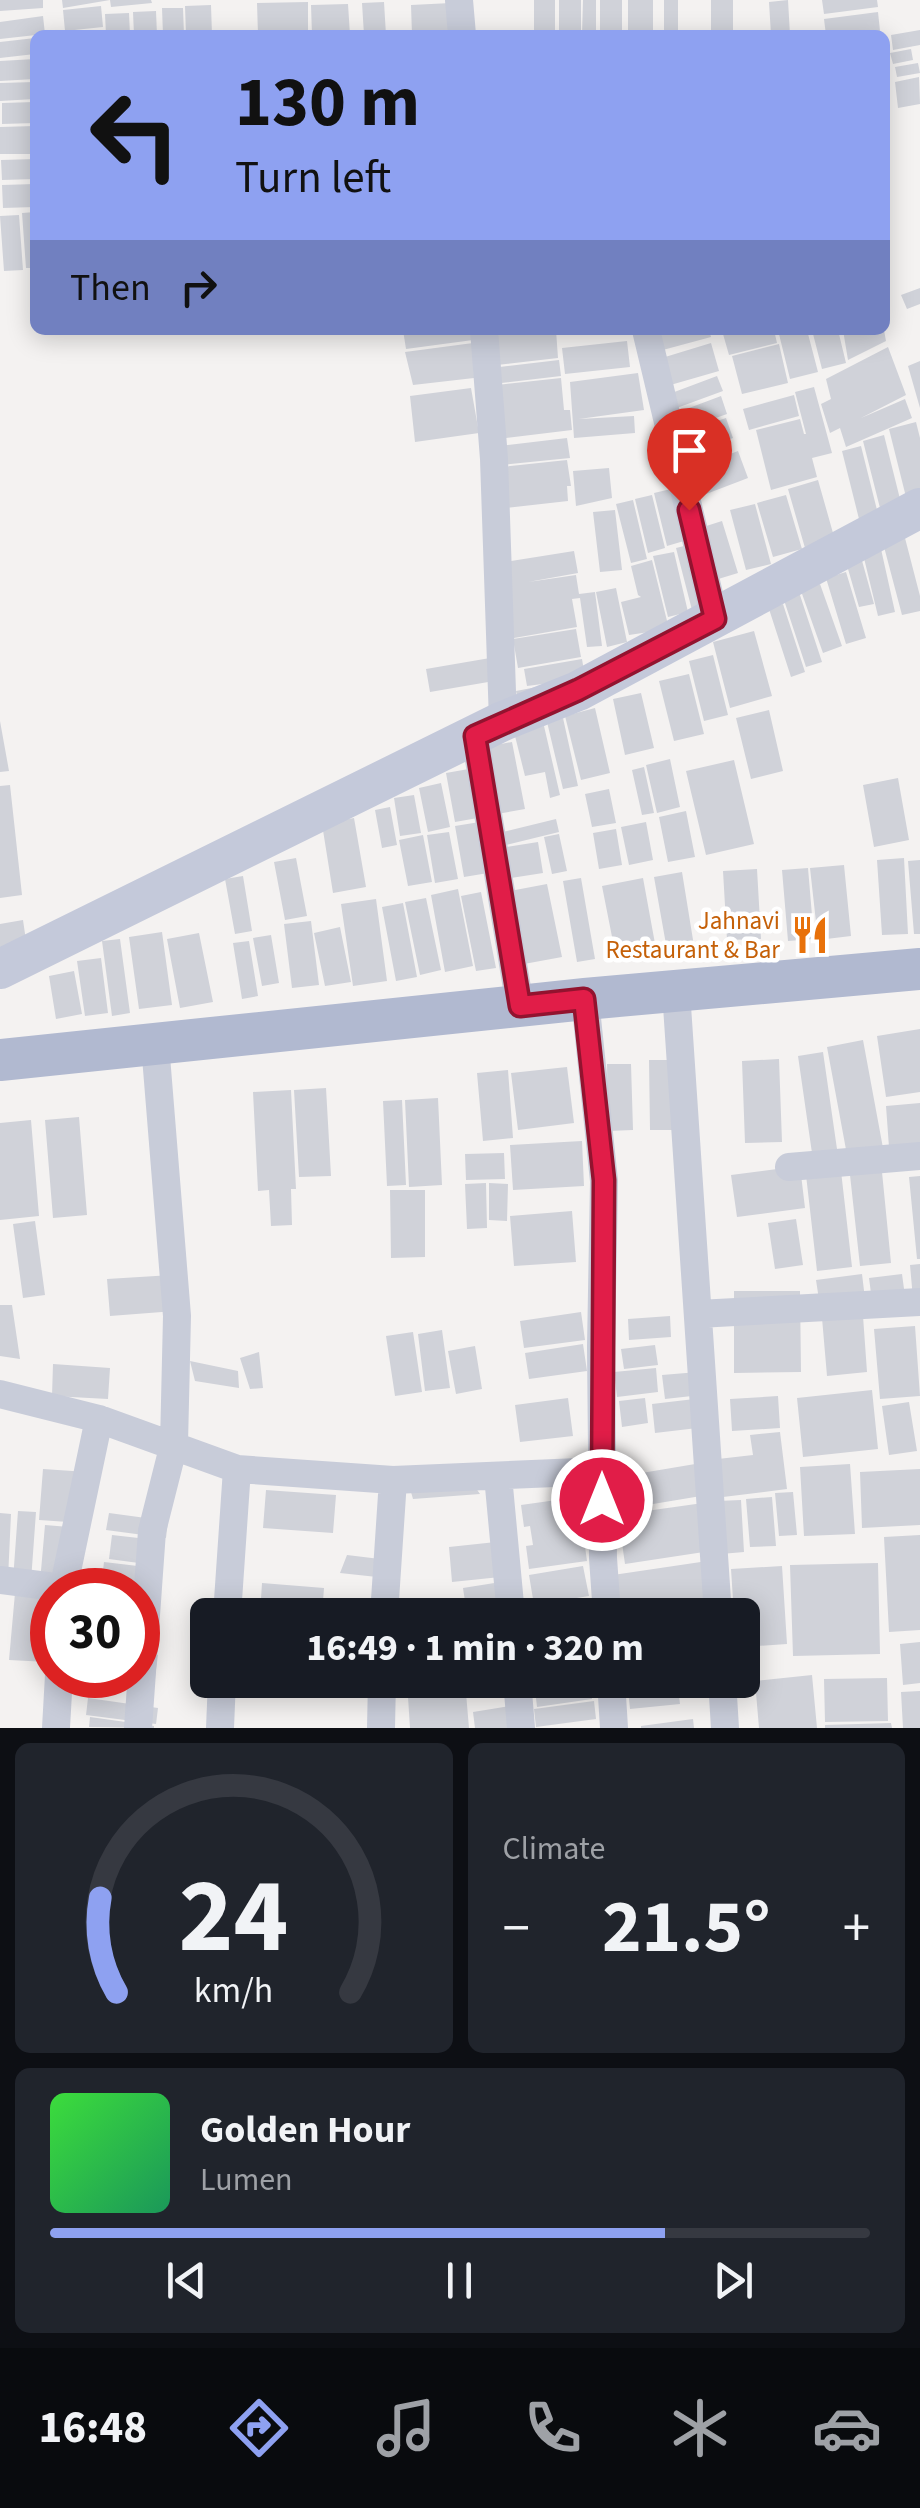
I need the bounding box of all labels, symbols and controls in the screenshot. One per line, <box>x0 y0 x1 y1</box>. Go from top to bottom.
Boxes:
text: 130 m <box>235 53 420 153</box>
icon: left <box>70 70 200 200</box>
text: Turn left <box>235 146 391 210</box>
icon: right <box>171 260 226 315</box>
text: Then <box>70 261 151 315</box>
pin <box>647 408 732 511</box>
icon: arrive <box>662 423 717 478</box>
place label: Jahnavi Restaurant & Bar <box>606 903 780 968</box>
restaurant icon: Jahnavi Restaurant & Bar <box>789 914 831 956</box>
position arrow <box>550 1448 654 1552</box>
speed limit sign: 30 <box>30 1568 160 1698</box>
text: 16:49 · 1 min · 320 m <box>306 1621 644 1675</box>
text: Climate <box>503 1826 605 1872</box>
text: 24 <box>179 1844 289 1992</box>
text: 21.5° <box>602 1874 771 1981</box>
text: − <box>503 1890 530 1968</box>
text: + <box>843 1890 870 1968</box>
text: km/h <box>194 1965 273 2016</box>
text: Golden Hour <box>200 2103 410 2157</box>
text: Lumen <box>200 2157 293 2203</box>
icon: previous <box>159 2253 214 2308</box>
icon: pause <box>432 2253 487 2308</box>
icon: next <box>706 2253 761 2308</box>
icon: directions <box>224 2393 294 2463</box>
icon: music <box>371 2393 441 2463</box>
icon: phone <box>518 2393 588 2463</box>
icon: climate <box>665 2393 735 2463</box>
icon: car <box>812 2393 882 2463</box>
text: 16:48 <box>38 2396 147 2460</box>

